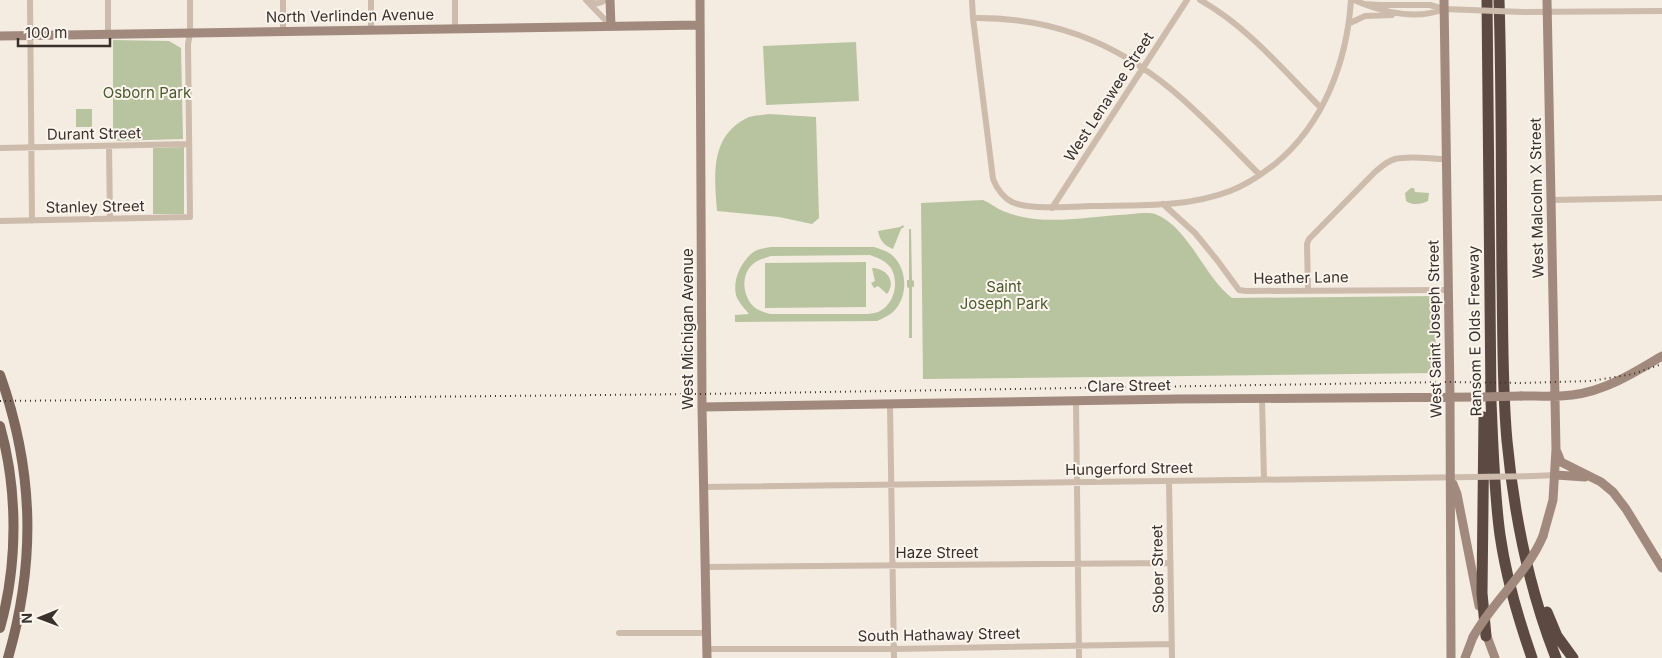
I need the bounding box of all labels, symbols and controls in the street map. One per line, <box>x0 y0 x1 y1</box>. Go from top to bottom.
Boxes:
street label: North Verlinden Avenue <box>266 5 434 26</box>
scale bar <box>18 15 110 47</box>
text: 100 m <box>25 23 67 42</box>
street label: West Lenawee Street <box>1060 28 1158 165</box>
park label: Osborn Park <box>103 83 192 102</box>
street label: West Malcolm X Street <box>1526 117 1547 279</box>
street label: Durant Street <box>47 123 141 144</box>
street label: Stanley Street <box>45 196 145 217</box>
street label: West Saint Joseph Street <box>1423 240 1446 418</box>
street label: Ransom E Olds Freeway <box>1464 245 1485 417</box>
street label: West Michigan Avenue <box>678 248 697 410</box>
street label: Heather Lane <box>1253 267 1349 288</box>
park label: Saint Joseph Park <box>960 277 1049 313</box>
street label: Clare Street <box>1087 375 1171 396</box>
street label: Hungerford Street <box>1065 458 1193 479</box>
street label: Sober Street <box>1147 524 1168 614</box>
street label: Haze Street <box>896 543 979 562</box>
north arrow <box>15 593 65 643</box>
text: N <box>18 613 35 624</box>
street label: South Hathaway Street <box>857 624 1021 645</box>

